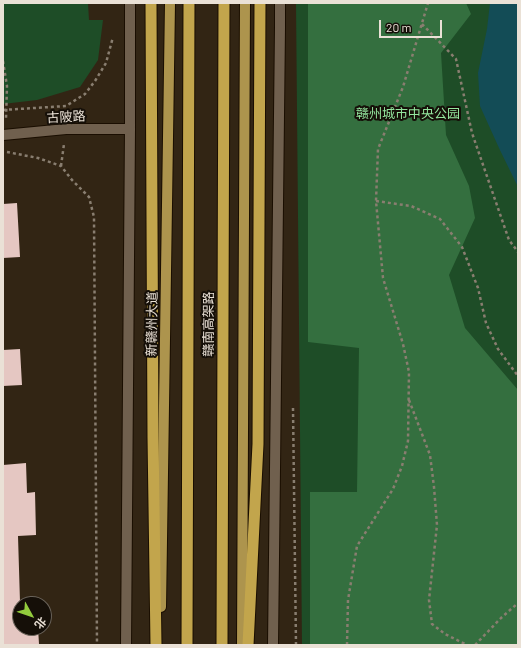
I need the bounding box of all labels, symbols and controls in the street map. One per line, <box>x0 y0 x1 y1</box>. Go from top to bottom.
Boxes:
scale bar <box>381 12 444 38</box>
text: 20 m <box>386 20 412 34</box>
park label: 赣州城市中央公园 <box>356 106 460 122</box>
street label: 古陂路 <box>46 108 86 126</box>
street label: 新赣州大道 <box>144 291 160 357</box>
street label: 赣南高架路 <box>201 292 217 356</box>
north arrow <box>12 596 52 636</box>
text: 北 <box>32 615 49 632</box>

